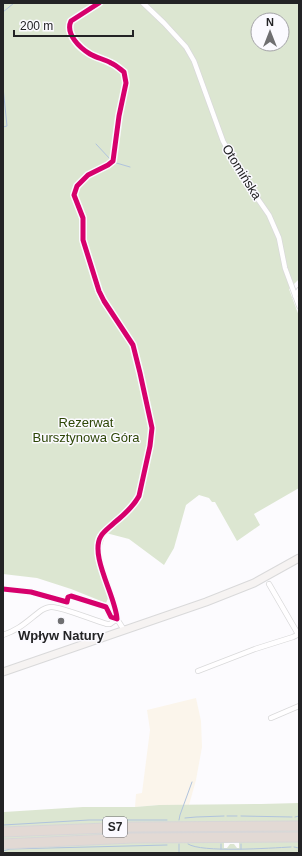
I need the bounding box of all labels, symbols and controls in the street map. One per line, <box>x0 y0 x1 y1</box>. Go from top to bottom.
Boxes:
scale bar <box>14 12 133 38</box>
north arrow <box>250 12 290 52</box>
text: N <box>266 16 274 28</box>
text: 200 m <box>20 19 53 33</box>
street label: Otomińska <box>219 142 265 203</box>
park label: Rezerwat Bursztynowa Góra <box>33 415 140 445</box>
marker: Wpływ Natury <box>56 616 66 626</box>
place label: Wpływ Natury <box>18 628 105 643</box>
road number: S7 <box>103 817 127 837</box>

